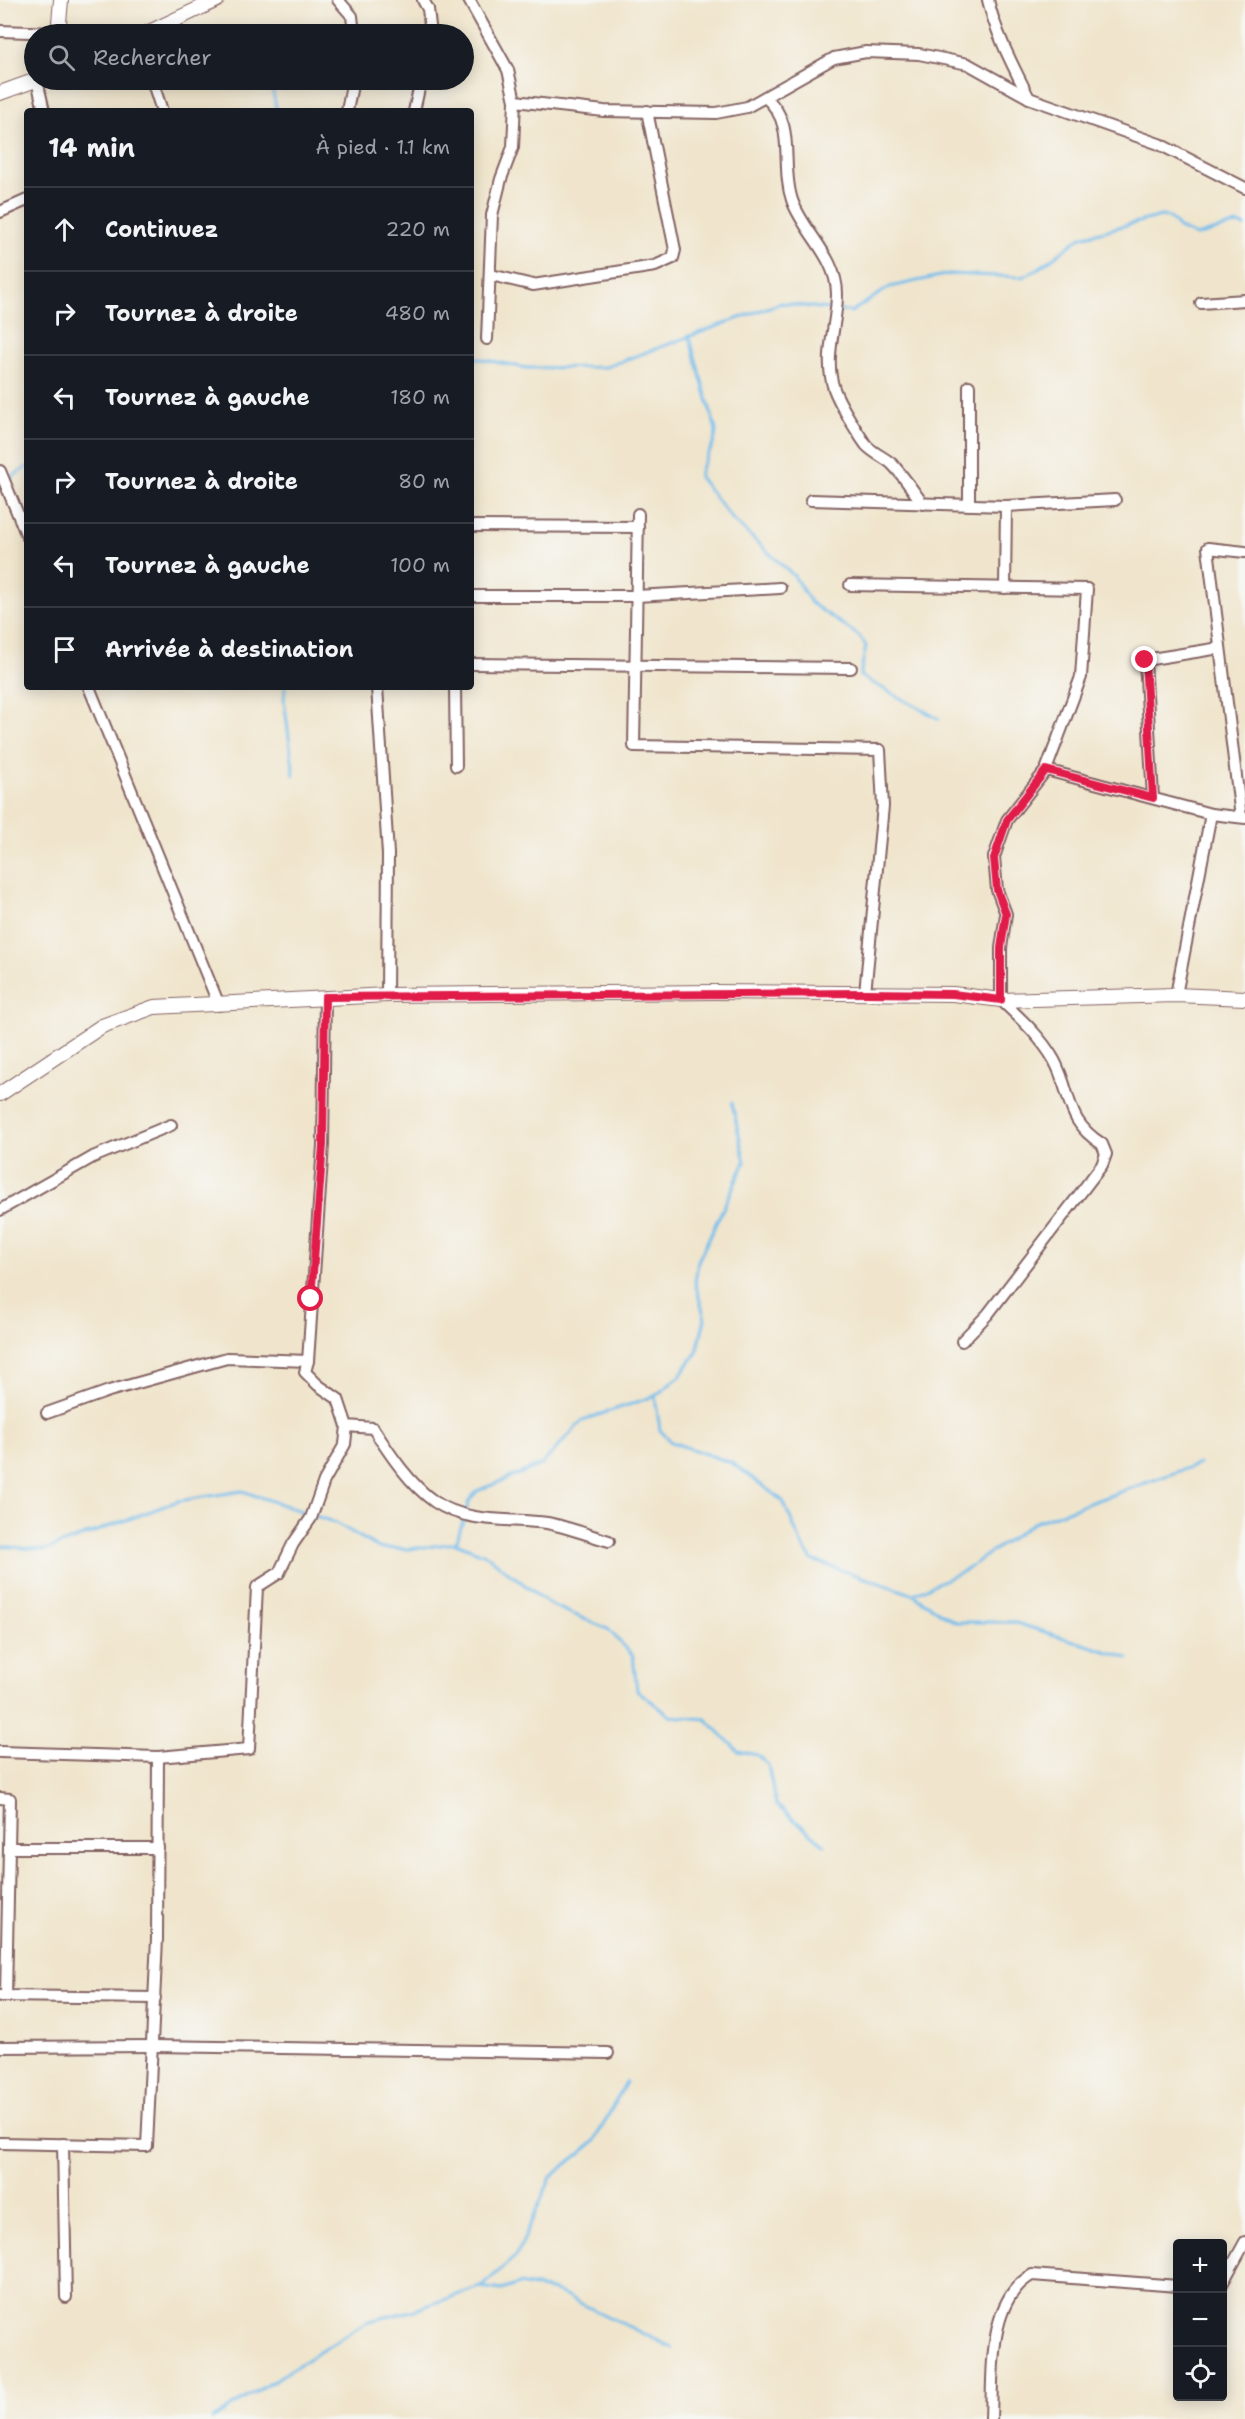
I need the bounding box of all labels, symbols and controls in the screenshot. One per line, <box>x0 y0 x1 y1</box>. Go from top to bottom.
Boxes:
search box <box>24 24 474 90</box>
icon: search <box>45 41 78 74</box>
text: Rechercher <box>93 43 212 72</box>
text: 14 min <box>48 130 135 165</box>
text: À pied · 1.1 km <box>316 134 450 160</box>
icon: ahead <box>48 213 81 246</box>
text: Continuez <box>105 215 218 244</box>
text: 220 m <box>386 216 450 242</box>
icon: right <box>48 297 81 330</box>
text: Tournez à droite <box>105 299 298 328</box>
text: 480 m <box>385 300 450 326</box>
icon: left <box>48 381 81 414</box>
text: Tournez à gauche <box>105 383 310 412</box>
text: 180 m <box>390 384 450 410</box>
icon: right <box>48 465 81 498</box>
text: Tournez à droite <box>105 467 298 496</box>
text: 80 m <box>398 468 450 494</box>
icon: left <box>48 549 81 582</box>
text: Tournez à gauche <box>105 551 310 580</box>
text: 100 m <box>390 552 450 578</box>
icon: arrive <box>48 633 81 666</box>
text: Arrivée à destination <box>105 635 353 664</box>
route end <box>1131 646 1157 672</box>
route start <box>297 1285 323 1311</box>
map controls <box>1173 2239 1227 2401</box>
button: + <box>1173 2239 1227 2293</box>
button: − <box>1173 2293 1227 2347</box>
button: locate <box>1173 2347 1227 2401</box>

